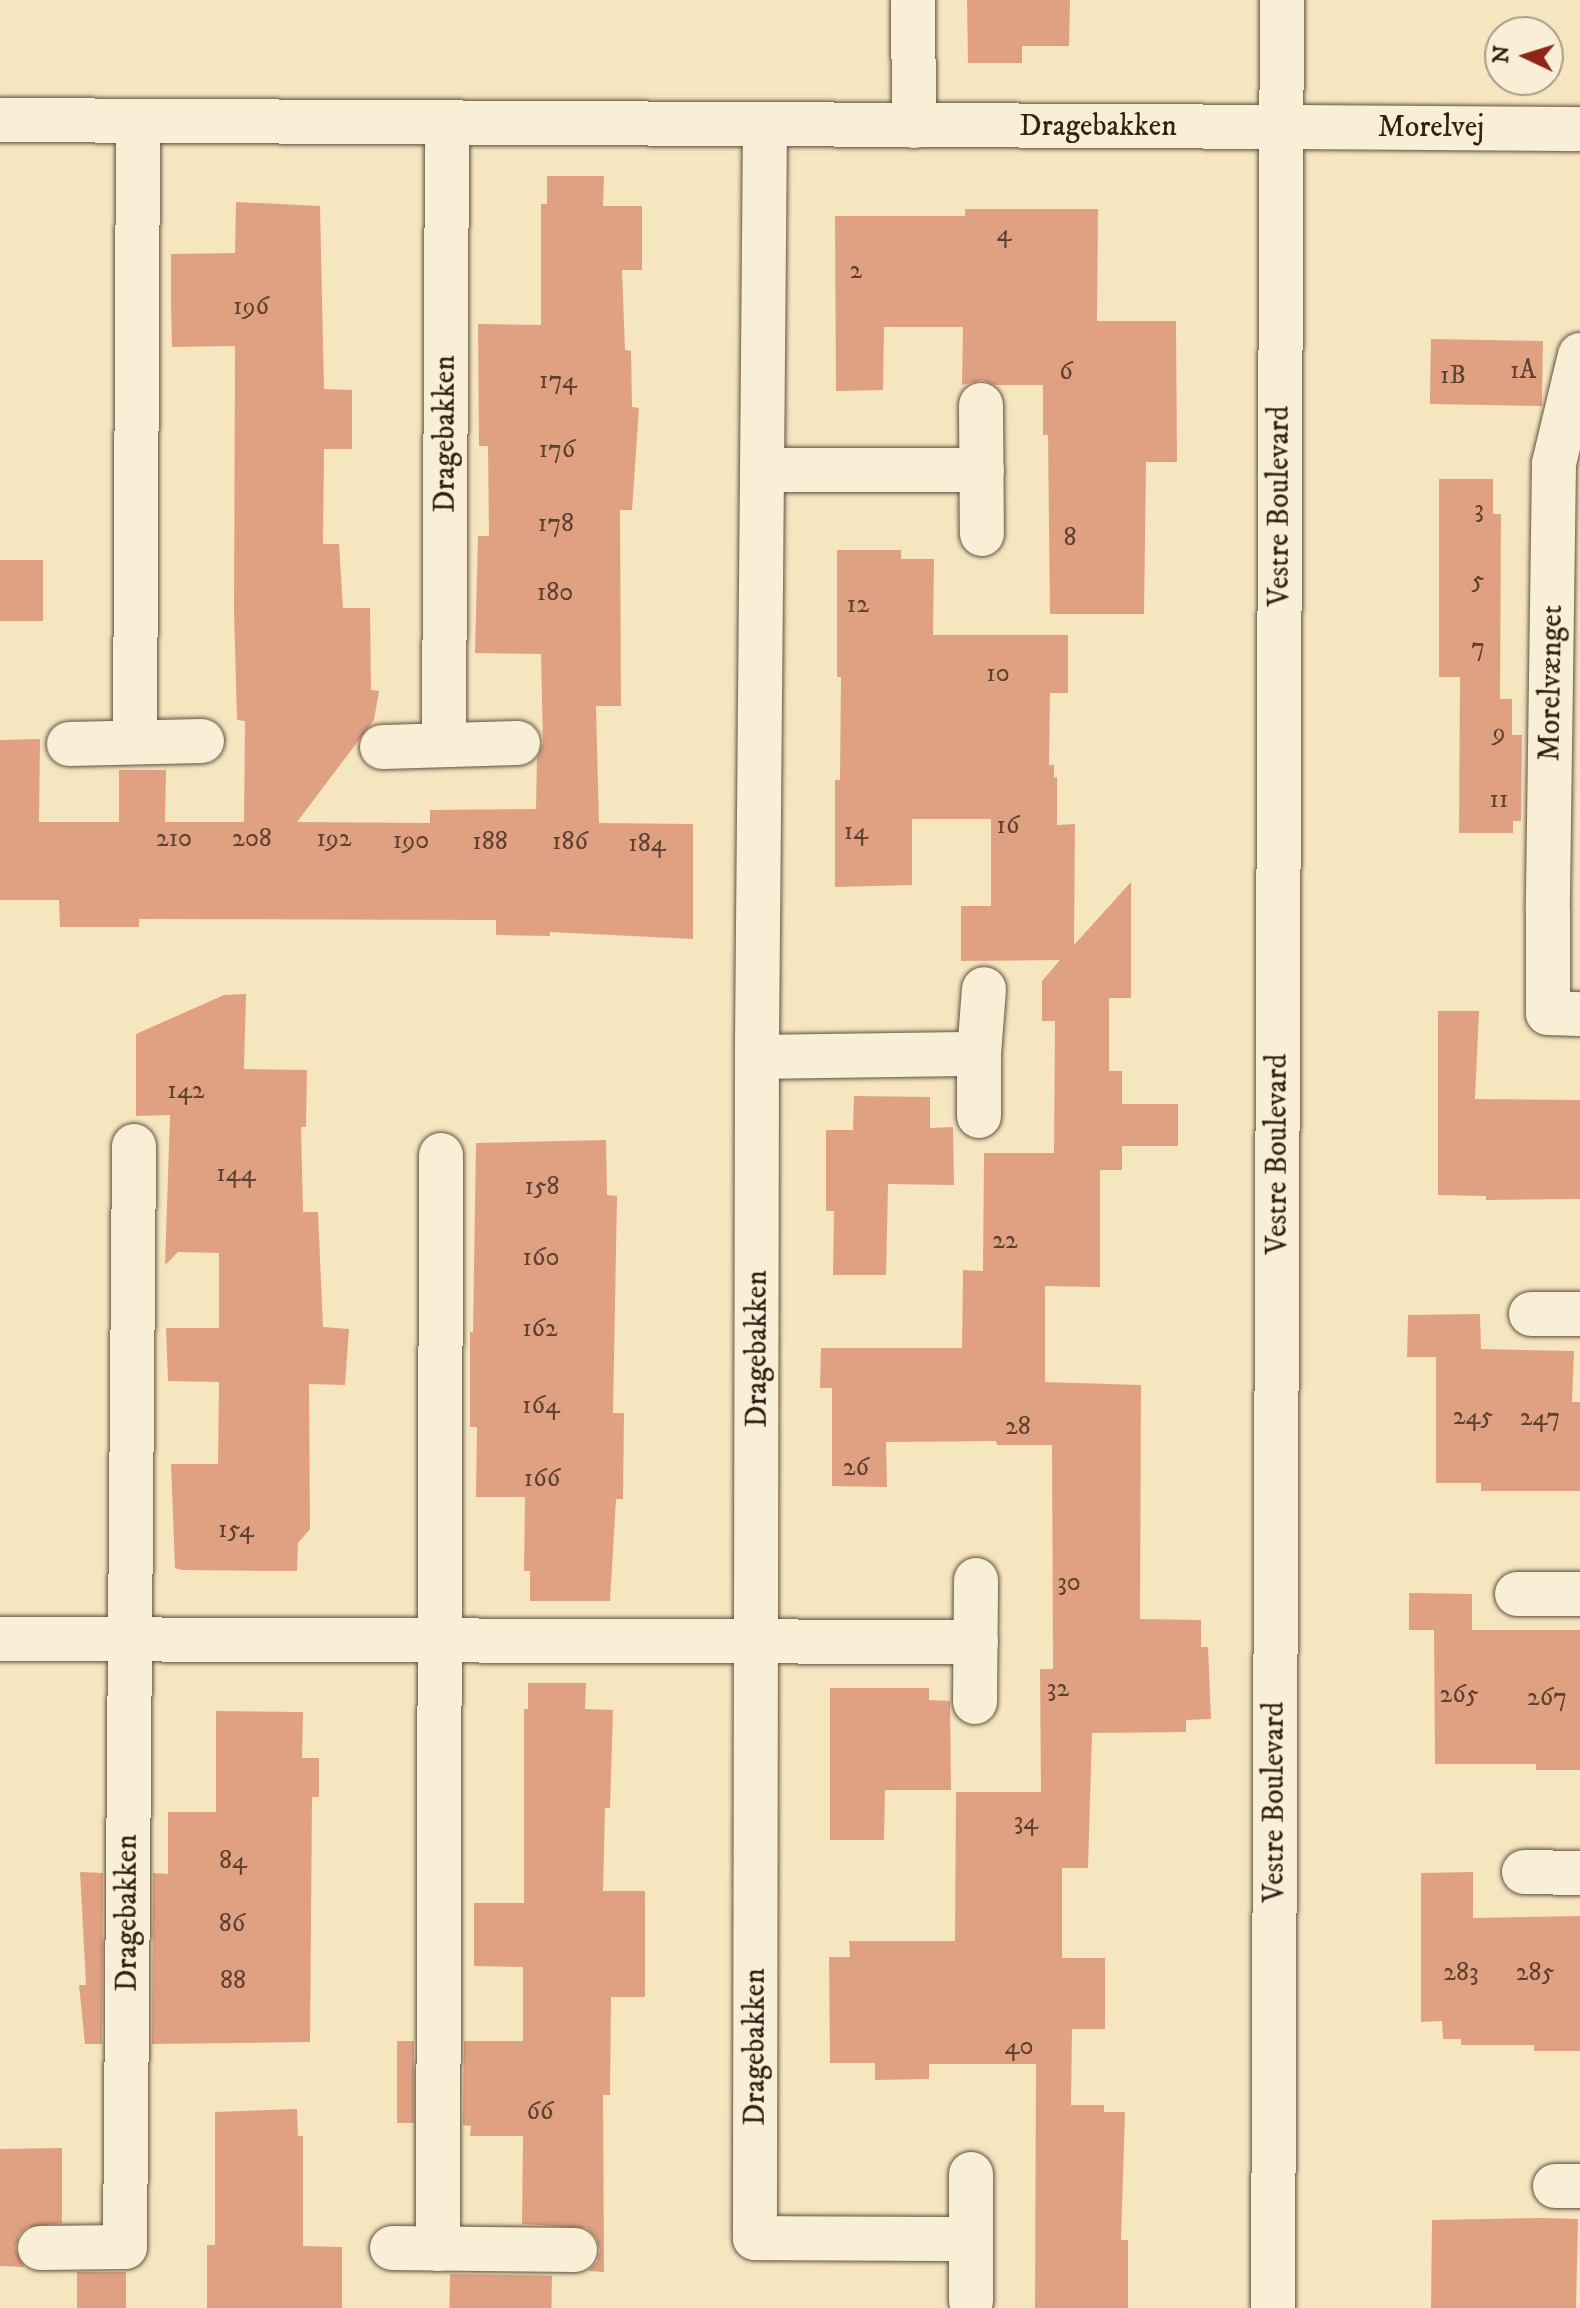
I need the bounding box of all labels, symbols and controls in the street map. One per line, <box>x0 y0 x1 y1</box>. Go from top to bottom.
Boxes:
north arrow <box>1484 16 1564 96</box>
text: N <box>1487 44 1516 64</box>
street label: Dragebakken <box>1019 109 1177 145</box>
street label: Morelvej <box>1378 110 1484 146</box>
house number: 4 <box>997 218 1011 250</box>
house number: 2 <box>850 255 862 287</box>
house number: 196 <box>233 291 269 323</box>
street label: Dragebakken <box>428 355 464 513</box>
house number: 1A <box>1510 355 1536 387</box>
house number: 6 <box>1059 356 1073 388</box>
house number: 1B <box>1440 360 1466 392</box>
house number: 174 <box>539 365 577 397</box>
street label: Vestre Boulevard <box>1262 406 1298 606</box>
house number: 176 <box>539 434 575 466</box>
house number: 3 <box>1474 494 1484 526</box>
house number: 178 <box>538 508 574 540</box>
house number: 8 <box>1063 522 1077 554</box>
house number: 5 <box>1472 565 1484 597</box>
house number: 180 <box>537 577 573 609</box>
house number: 12 <box>847 589 869 621</box>
street label: Morelvænget <box>1533 604 1571 762</box>
house number: 7 <box>1471 632 1485 664</box>
house number: 10 <box>986 658 1010 690</box>
house number: 9 <box>1493 717 1505 749</box>
house number: 11 <box>1489 784 1509 816</box>
house number: 16 <box>997 810 1019 842</box>
house number: 14 <box>844 816 868 848</box>
house number: 210 <box>156 823 192 855</box>
house number: 208 <box>232 823 272 855</box>
house number: 192 <box>316 823 352 855</box>
house number: 190 <box>393 825 429 857</box>
house number: 188 <box>472 826 508 858</box>
house number: 186 <box>552 826 588 858</box>
house number: 184 <box>628 828 666 860</box>
street label: Vestre Boulevard <box>1260 1054 1296 1254</box>
house number: 142 <box>167 1075 205 1107</box>
house number: 144 <box>216 1158 256 1190</box>
house number: 158 <box>524 1171 560 1203</box>
house number: 22 <box>992 1225 1018 1257</box>
house number: 160 <box>523 1242 559 1274</box>
street label: Dragebakken <box>740 1270 776 1428</box>
house number: 162 <box>522 1313 558 1345</box>
house number: 164 <box>522 1390 560 1422</box>
house number: 245 <box>1453 1401 1493 1433</box>
house number: 247 <box>1520 1402 1560 1434</box>
house number: 28 <box>1005 1411 1031 1443</box>
house number: 26 <box>843 1452 869 1484</box>
house number: 166 <box>524 1463 560 1495</box>
house number: 154 <box>218 1514 254 1546</box>
house number: 30 <box>1057 1567 1081 1599</box>
house number: 32 <box>1047 1673 1069 1705</box>
house number: 265 <box>1439 1679 1479 1711</box>
house number: 267 <box>1527 1682 1567 1714</box>
street label: Vestre Boulevard <box>1257 1702 1293 1902</box>
house number: 34 <box>1014 1806 1038 1838</box>
street label: Dragebakken <box>110 1834 146 1992</box>
house number: 84 <box>219 1845 247 1877</box>
house number: 86 <box>219 1908 245 1940</box>
house number: 283 <box>1443 1957 1479 1989</box>
house number: 285 <box>1516 1957 1554 1989</box>
house number: 88 <box>220 1965 246 1997</box>
street label: Dragebakken <box>738 1968 774 2126</box>
house number: 40 <box>1005 2031 1033 2063</box>
house number: 66 <box>526 2096 554 2128</box>

